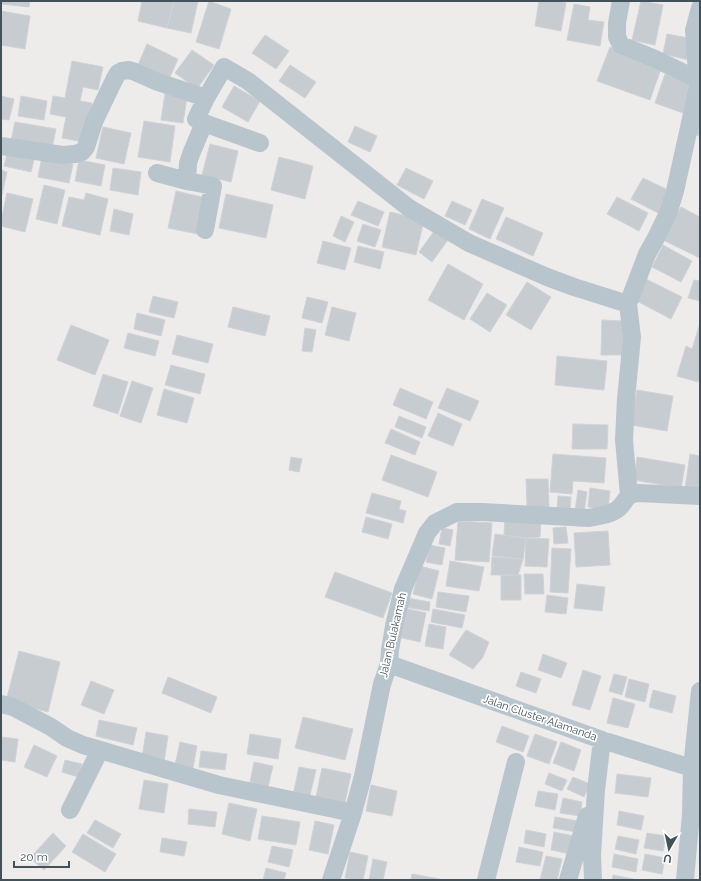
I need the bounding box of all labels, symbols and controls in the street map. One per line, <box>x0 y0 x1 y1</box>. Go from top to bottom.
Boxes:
street label: Jalan Bulakamah <box>377 591 409 679</box>
street label: Jalan Cluster Alamanda <box>481 692 599 744</box>
north arrow <box>649 829 689 869</box>
scale bar <box>14 843 69 869</box>
text: 20 m <box>20 850 48 864</box>
text: U <box>662 851 673 865</box>

